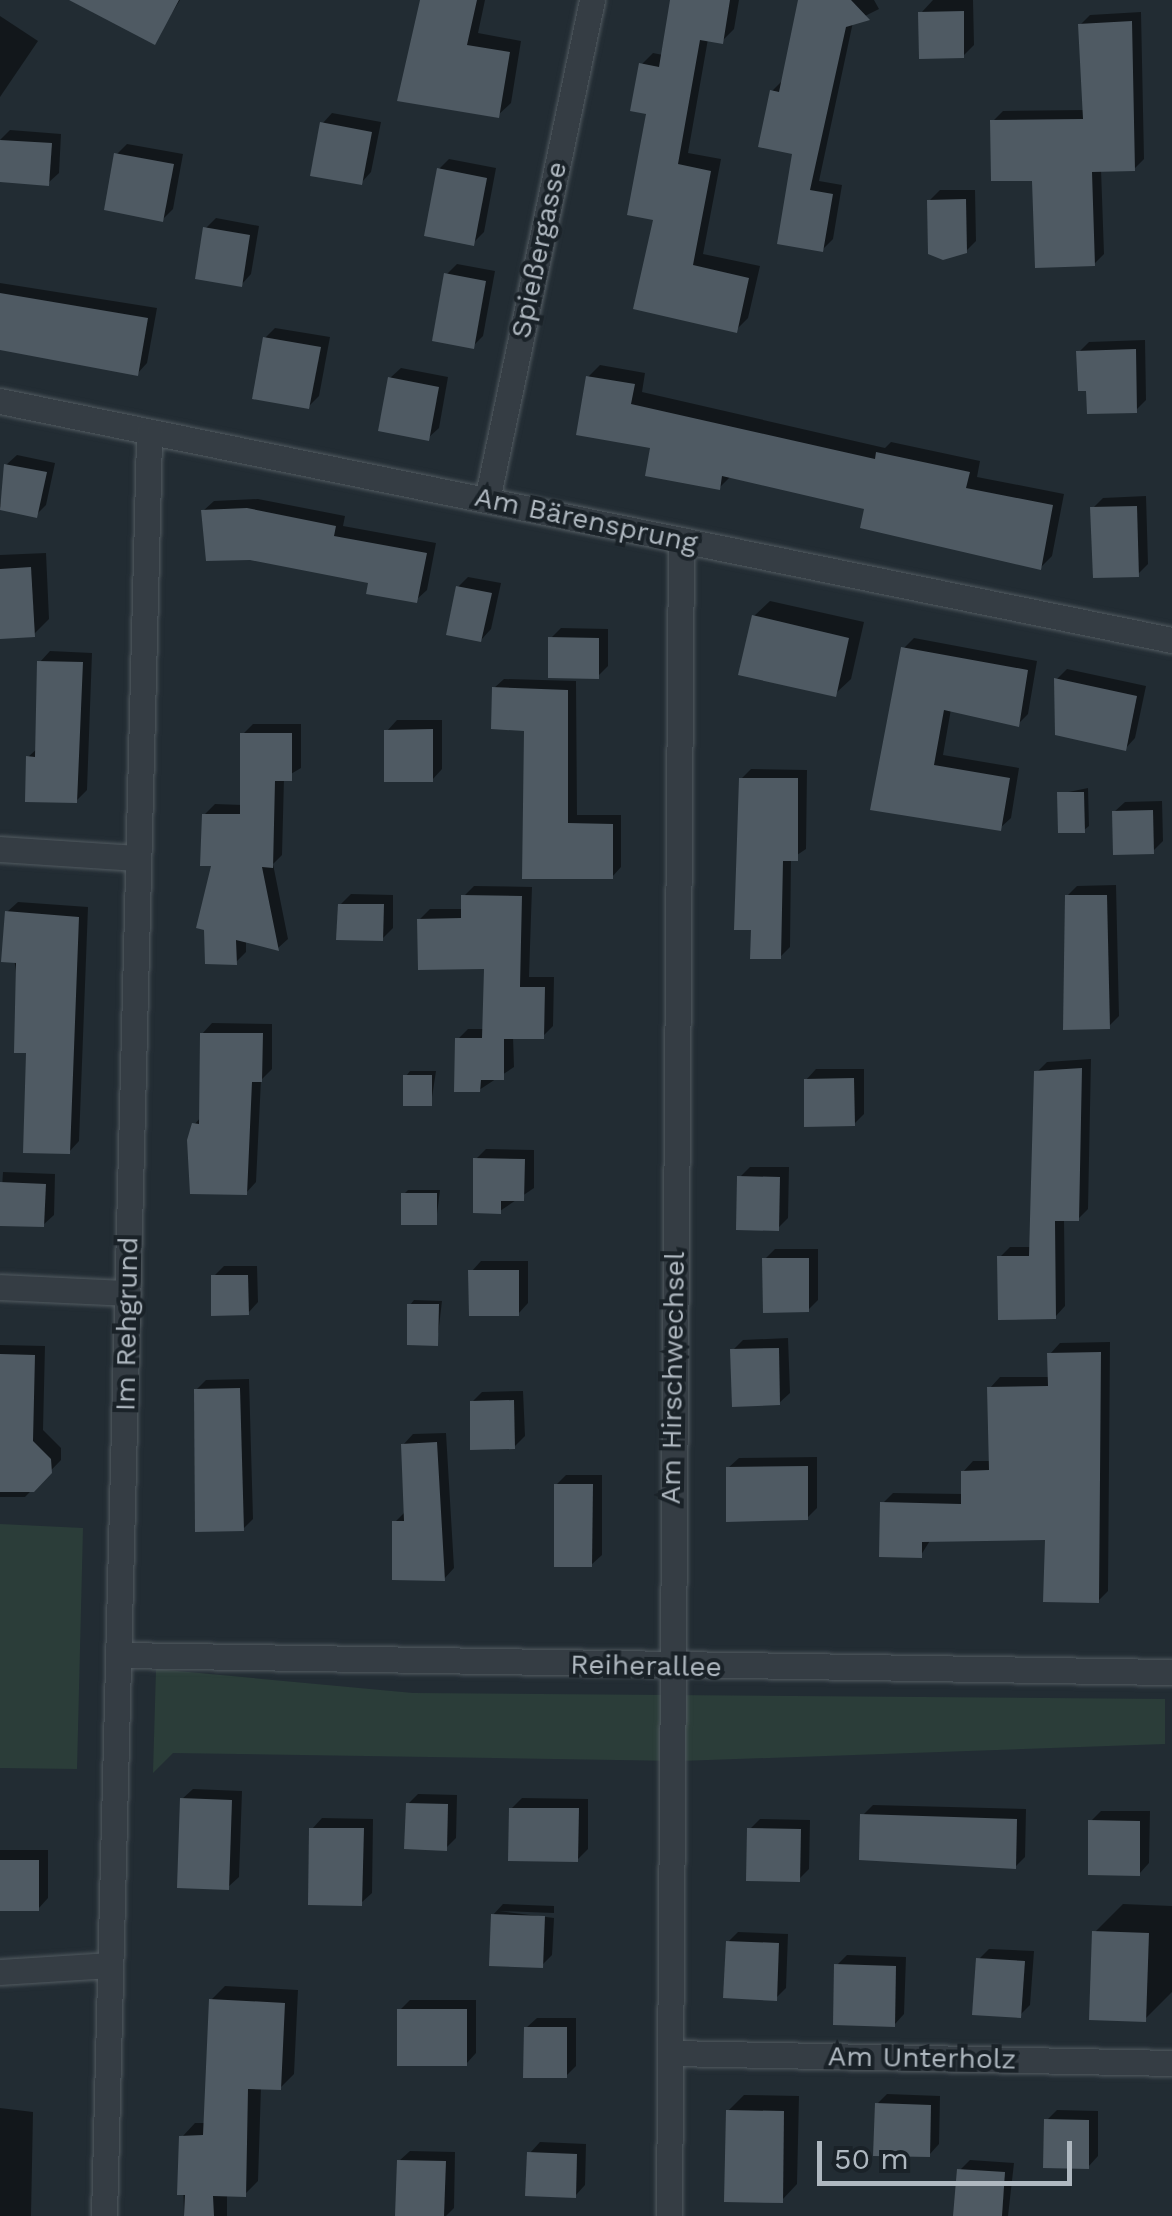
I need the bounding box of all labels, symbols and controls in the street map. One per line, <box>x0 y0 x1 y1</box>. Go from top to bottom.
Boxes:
street label: Spießergasse <box>504 159 574 341</box>
street label: Am Bärensprung <box>472 480 700 560</box>
street label: Im Rehgrund <box>109 1236 145 1412</box>
street label: Am Hirschwechsel <box>654 1251 692 1505</box>
street label: Reiherallee <box>570 1648 722 1684</box>
street label: Am Unterholz <box>827 2040 1017 2076</box>
scale bar <box>822 2121 1077 2183</box>
text: 50 m <box>834 2141 909 2176</box>

